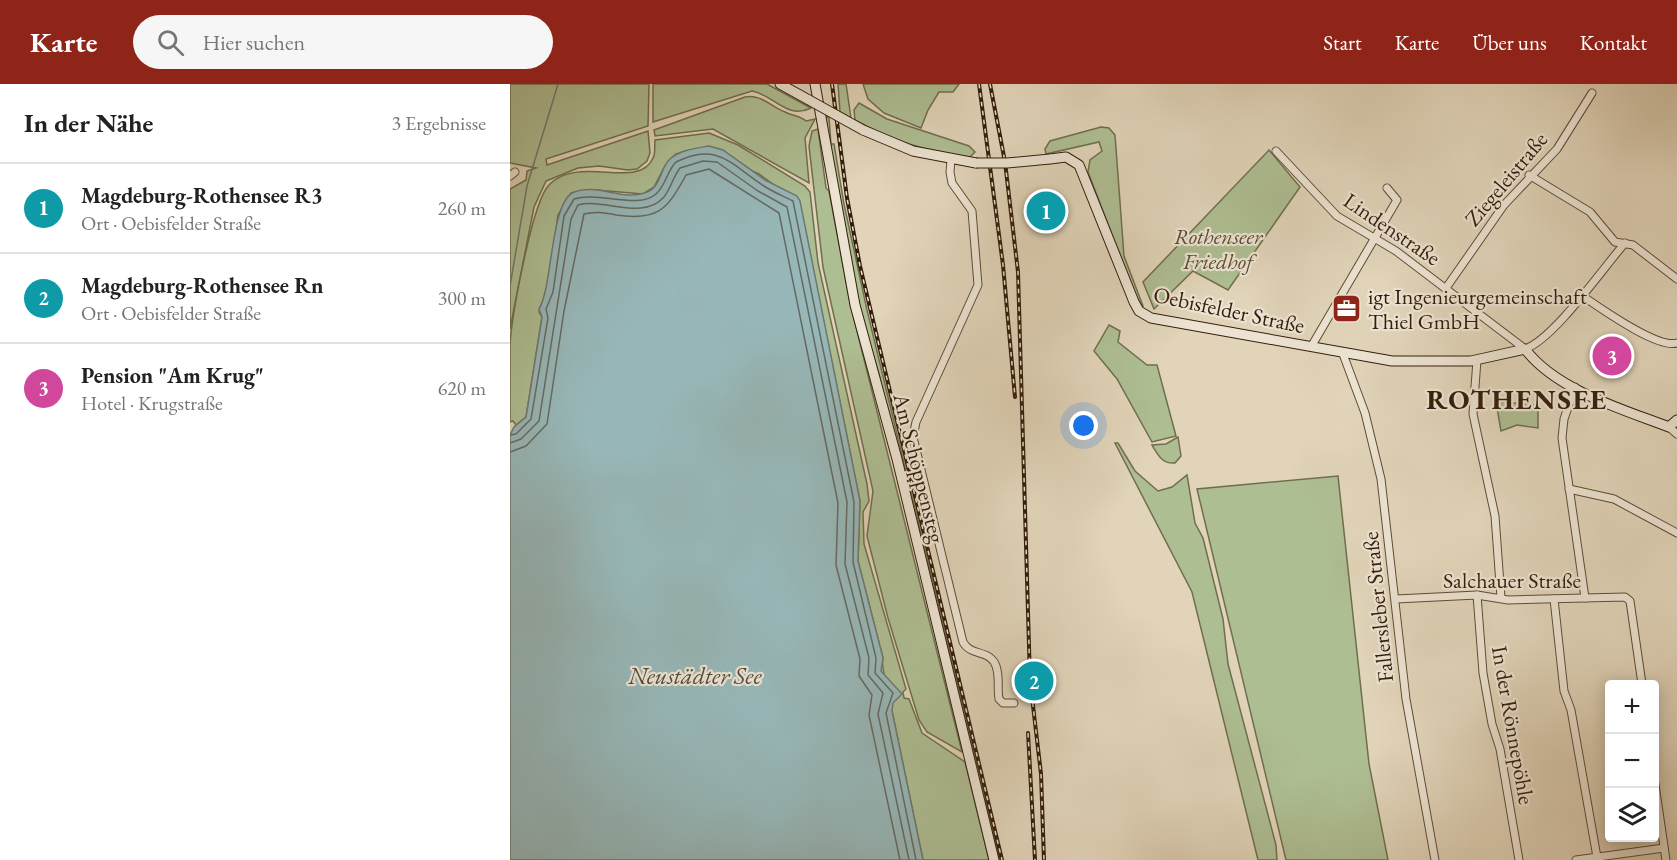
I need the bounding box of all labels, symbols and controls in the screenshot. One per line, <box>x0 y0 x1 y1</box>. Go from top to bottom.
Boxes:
search box <box>133 15 553 69</box>
text: Karte <box>30 24 97 60</box>
icon: search <box>154 26 187 59</box>
text: Hier suchen <box>202 28 305 57</box>
text: Start <box>1323 29 1362 56</box>
text: Karte <box>1395 29 1439 56</box>
text: Über uns <box>1472 29 1547 56</box>
text: Kontakt <box>1580 29 1647 56</box>
text: In der Nähe <box>24 106 153 140</box>
text: 3 Ergebnisse <box>391 110 486 136</box>
street label: Ziegeleistraße <box>1458 126 1554 232</box>
text: Magdeburg-Rothensee R3 <box>81 181 323 210</box>
street label: Lindenstraße <box>1338 186 1446 272</box>
pin: 1 <box>1026 188 1066 234</box>
text: 1 <box>38 195 49 221</box>
text: 260 m <box>438 195 486 221</box>
text: Ort · Oebisfelder Straße <box>81 210 261 236</box>
park label: Rothenseer Friedhof <box>1174 222 1264 276</box>
text: Magdeburg-Rothensee Rn <box>81 271 323 300</box>
street label: Oebisfelder Straße <box>1151 280 1308 340</box>
place label: igt Ingenieurgemeinschaft Thiel GmbH <box>1368 282 1587 336</box>
text: 2 <box>38 285 49 311</box>
text: 300 m <box>438 285 486 311</box>
office icon: igt Ingenieurgemeinschaft Thiel GmbH <box>1331 293 1363 325</box>
text: Ort · Oebisfelder Straße <box>81 300 261 326</box>
pin: 3 <box>1592 334 1632 378</box>
text: Pension "Am Krug" <box>81 361 264 390</box>
text: 3 <box>38 375 49 401</box>
text: 620 m <box>438 375 486 401</box>
district label: ROTHENSEE <box>1426 381 1608 417</box>
street label: Am Schöppensteg <box>886 389 952 546</box>
text: Hotel · Krugstraße <box>81 390 223 416</box>
your location <box>1069 411 1098 440</box>
street label: Fallersleber Straße <box>1356 530 1400 684</box>
street label: Salchauer Straße <box>1443 566 1582 595</box>
street label: In der Rönnepöhle <box>1485 643 1541 807</box>
pin: 2 <box>1014 658 1054 704</box>
water label: Neustädter See <box>627 660 762 691</box>
map controls <box>1605 680 1659 842</box>
button: + <box>1605 680 1659 734</box>
button: − <box>1605 734 1659 788</box>
button: layers <box>1605 788 1659 842</box>

